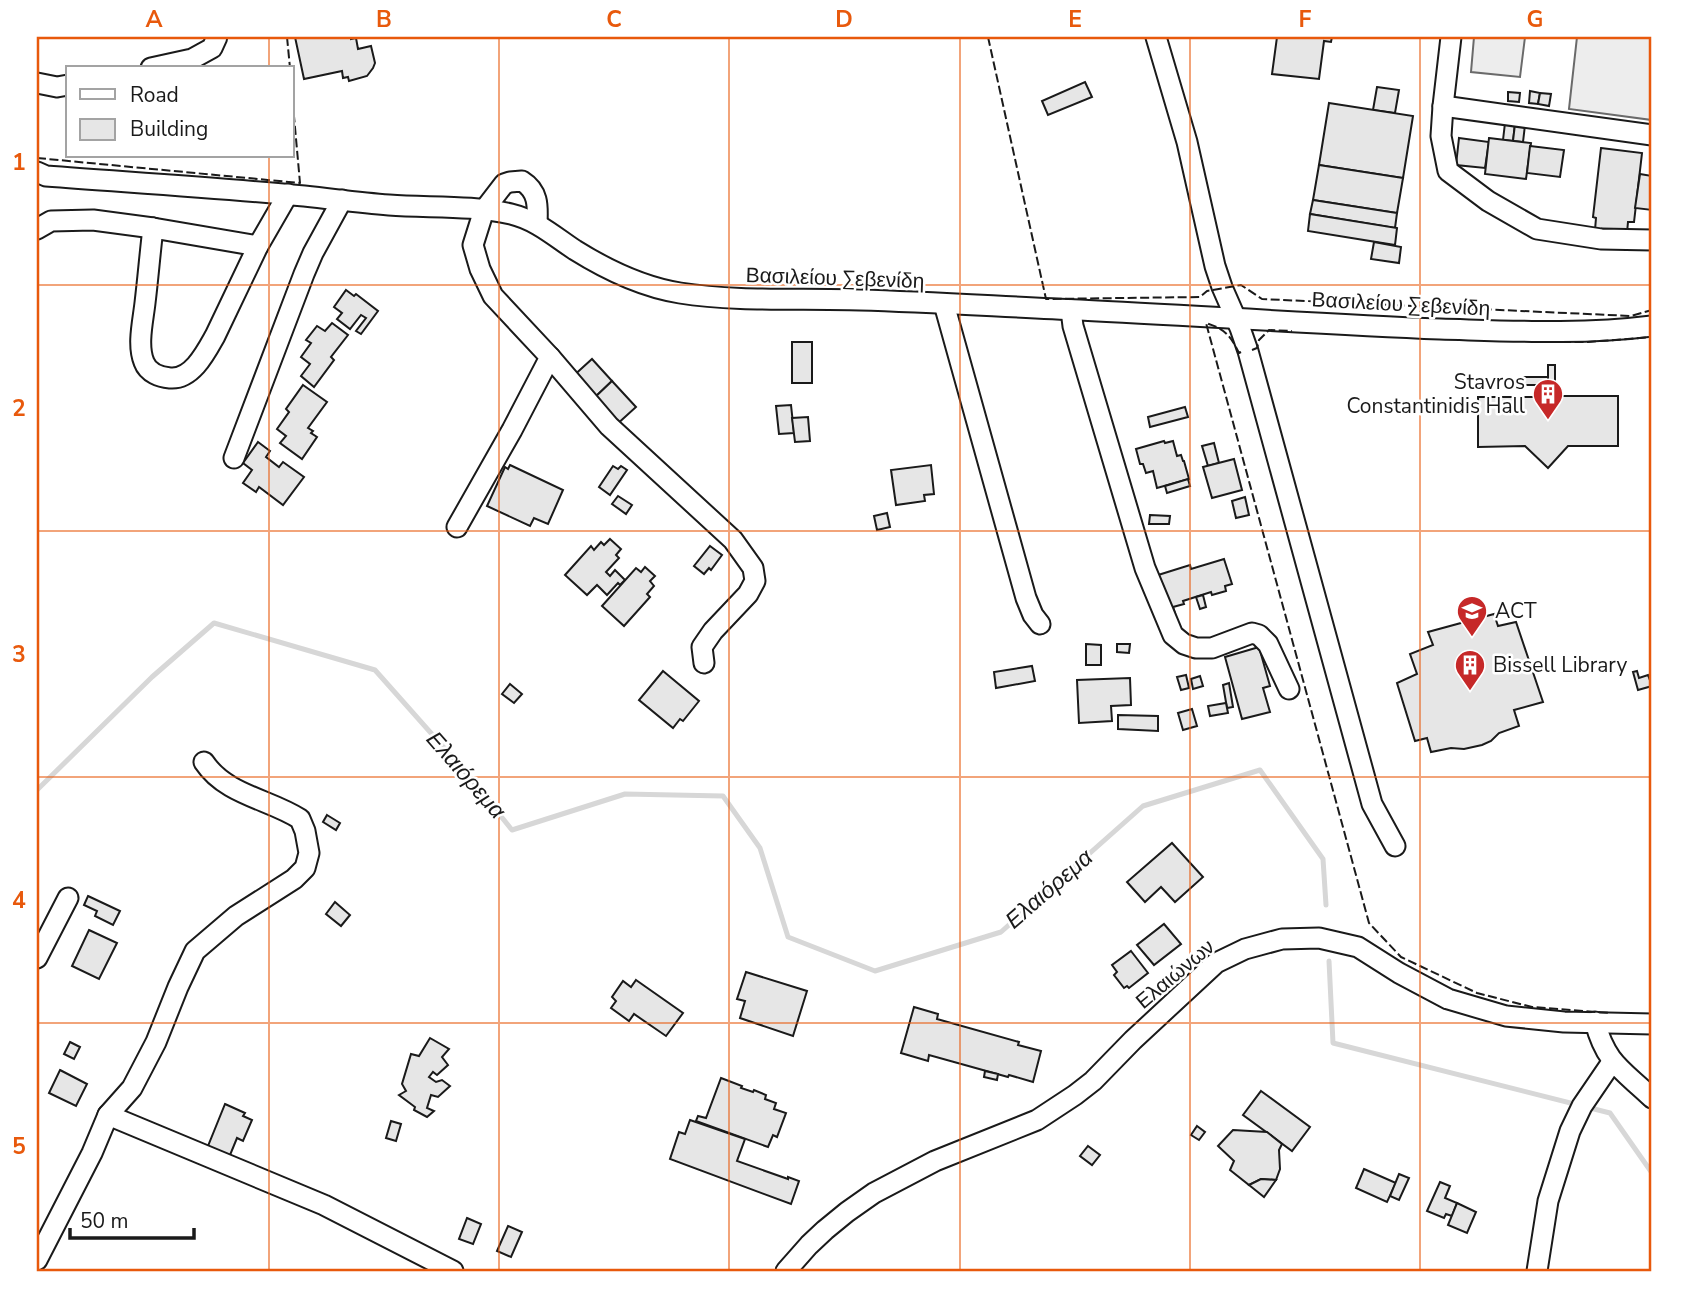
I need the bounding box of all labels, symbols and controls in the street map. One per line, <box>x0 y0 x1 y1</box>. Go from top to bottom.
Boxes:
text: A <box>145 4 163 35</box>
text: B <box>376 4 392 35</box>
text: C <box>606 4 622 35</box>
text: D <box>835 4 853 35</box>
text: E <box>1068 4 1082 35</box>
text: F <box>1299 4 1312 35</box>
text: G <box>1527 4 1543 35</box>
legend <box>66 66 294 158</box>
text: Road <box>130 81 179 109</box>
text: Building <box>130 115 208 143</box>
text: 1 <box>12 147 26 178</box>
street label: Βασιλείου Σεβενίδη <box>745 261 925 295</box>
street label: Βασιλείου Σεβενίδη <box>1311 285 1491 323</box>
place label: Stavros Constantinidis Hall <box>1346 368 1526 420</box>
building icon: Stavros Constantinidis Hall <box>1531 377 1565 421</box>
text: 2 <box>12 393 26 424</box>
school or university icon: ACT <box>1455 594 1489 638</box>
place label: ACT <box>1495 597 1537 625</box>
text: 3 <box>12 639 26 670</box>
building icon: Bissell Library <box>1453 648 1487 692</box>
place label: Bissell Library <box>1493 651 1627 679</box>
water label: Ελαιόρεμα <box>419 725 513 826</box>
water label: Ελαιόρεμα <box>999 842 1100 936</box>
text: 4 <box>12 885 26 916</box>
street label: Ελαιώνων <box>1130 933 1220 1015</box>
text: 5 <box>12 1131 26 1162</box>
scale bar <box>70 1196 194 1240</box>
text: 50 m <box>80 1207 129 1235</box>

